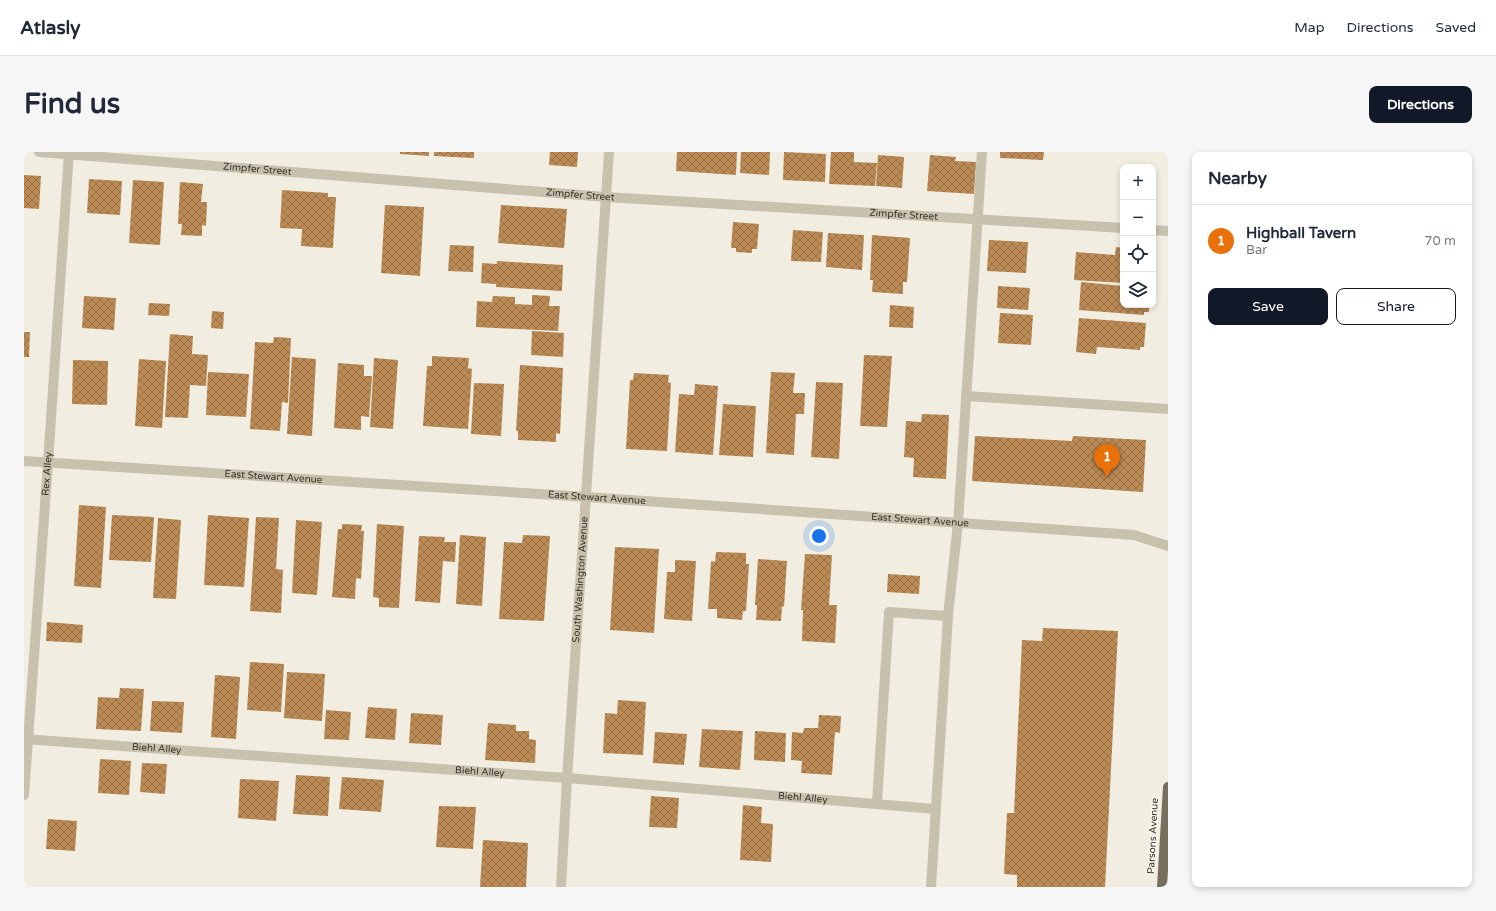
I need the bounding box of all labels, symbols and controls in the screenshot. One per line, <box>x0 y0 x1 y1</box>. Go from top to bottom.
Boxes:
text: Atlasly <box>20 17 80 39</box>
text: Map <box>1294 19 1325 36</box>
text: Directions <box>1347 19 1414 36</box>
text: Saved <box>1436 19 1476 36</box>
button: Directions <box>1369 86 1472 123</box>
text: Find us <box>24 87 120 121</box>
street label: Zimpfer Street <box>223 161 292 178</box>
map controls <box>1120 164 1156 308</box>
button: + <box>1120 164 1156 200</box>
text: Nearby <box>1208 168 1267 189</box>
street label: Zimpfer Street <box>546 186 615 204</box>
button: − <box>1120 200 1156 236</box>
street label: Zimpfer Street <box>869 207 938 223</box>
text: Highball Tavern <box>1246 224 1356 242</box>
text: 1 <box>1217 233 1225 249</box>
text: 70 m <box>1424 233 1456 249</box>
button: locate <box>1120 236 1156 272</box>
text: Bar <box>1246 242 1267 258</box>
button: layers <box>1120 272 1156 308</box>
button: Save <box>1208 288 1328 325</box>
button: Share <box>1336 288 1456 325</box>
pin: 1 <box>1094 444 1120 477</box>
street label: Rex Alley <box>40 451 55 496</box>
street label: East Stewart Avenue <box>224 468 323 486</box>
street label: East Stewart Avenue <box>548 489 646 507</box>
street label: East Stewart Avenue <box>871 511 970 530</box>
street label: South Washington Avenue <box>570 516 591 643</box>
your location <box>809 526 829 546</box>
street label: Biehl Alley <box>131 741 182 756</box>
street label: Biehl Alley <box>455 764 506 780</box>
street label: Biehl Alley <box>778 790 829 806</box>
street label: Parsons Avenue <box>1145 797 1161 874</box>

